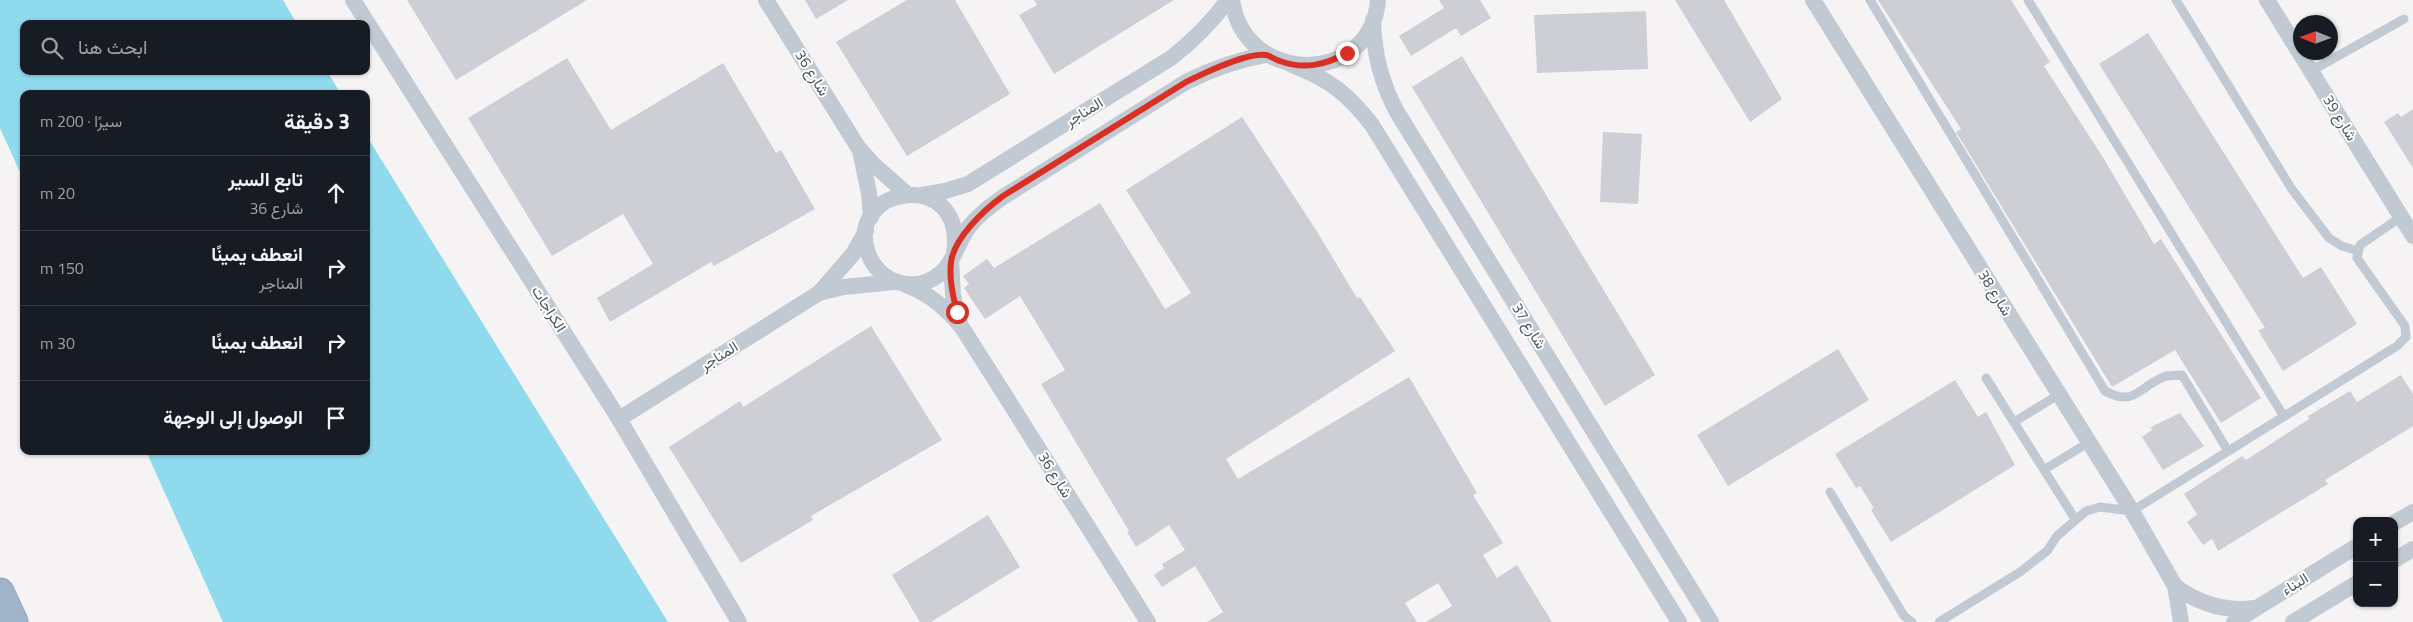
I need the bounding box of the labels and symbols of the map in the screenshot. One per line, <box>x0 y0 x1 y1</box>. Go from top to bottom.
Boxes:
north arrow <box>2293 15 2338 60</box>
route end <box>1336 42 1359 65</box>
street label: شارع 36 <box>789 45 836 100</box>
street label: شارع 39 <box>2317 90 2364 145</box>
street label: المناجر <box>1059 91 1107 133</box>
street label: شارع 38 <box>1972 265 2019 320</box>
street label: الكراجات <box>526 281 573 336</box>
street label: شارع 37 <box>1506 298 1553 353</box>
route start <box>946 301 969 324</box>
street label: المناجر <box>694 335 742 377</box>
street label: شارع 36 <box>1032 447 1079 502</box>
street label: البناء <box>2277 566 2313 601</box>

